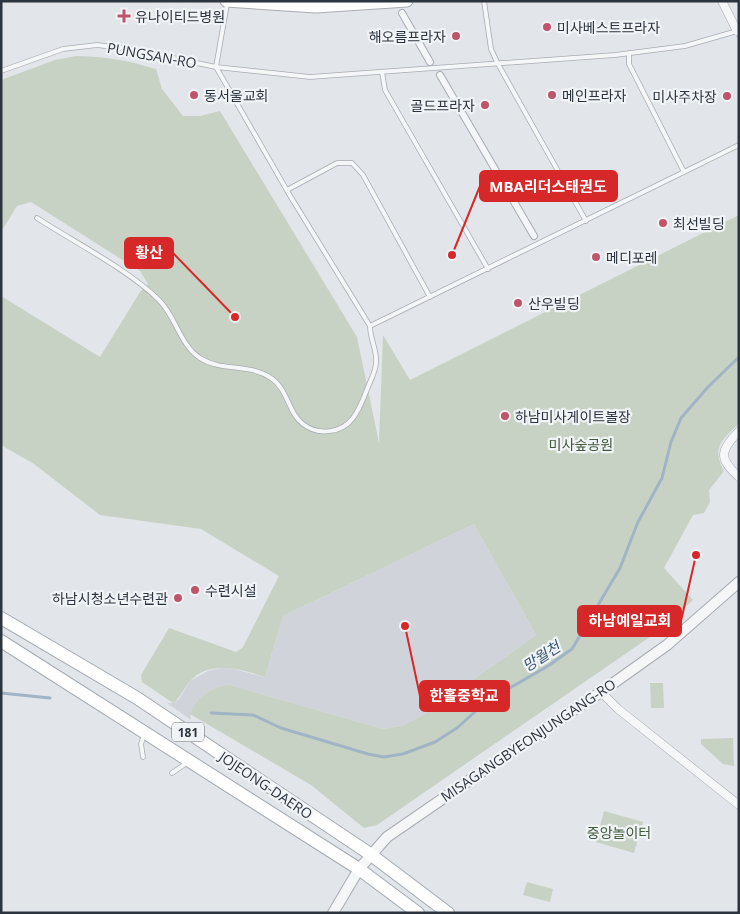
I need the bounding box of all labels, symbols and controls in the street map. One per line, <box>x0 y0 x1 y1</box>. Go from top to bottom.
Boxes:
place label: 유나이티드병원 <box>135 7 225 26</box>
marker: 유나이티드병원 <box>117 9 131 23</box>
place label: 미사베스트프라자 <box>557 18 660 37</box>
marker: 미사베스트프라자 <box>541 21 553 33</box>
place label: 해오름프라자 <box>369 27 446 46</box>
marker: 해오름프라자 <box>450 30 462 42</box>
street label: PUNGSAN-RO <box>106 38 198 72</box>
place label: 동서울교회 <box>204 86 268 105</box>
place label: 메인프라자 <box>562 86 627 105</box>
place label: 미사주차장 <box>653 87 717 106</box>
marker: 동서울교회 <box>188 89 200 101</box>
marker: 메인프라자 <box>546 89 558 101</box>
marker: 미사주차장 <box>721 90 733 102</box>
place label: 골드프라자 <box>411 96 475 115</box>
marker: 골드프라자 <box>479 99 491 111</box>
callout: MBA리더스태권도 <box>480 171 617 201</box>
text: MBA리더스태권도 <box>489 176 607 196</box>
place label: 최선빌딩 <box>673 214 725 233</box>
marker: 최선빌딩 <box>657 217 669 229</box>
callout: 황산 <box>125 238 173 268</box>
text: 황산 <box>135 242 163 262</box>
place label: 메디포레 <box>606 248 658 267</box>
marker: 메디포레 <box>590 251 602 263</box>
place label: 산우빌딩 <box>528 294 580 313</box>
marker: 산우빌딩 <box>512 297 524 309</box>
place label: 하남미사게이트볼장 <box>515 407 631 426</box>
marker: 하남미사게이트볼장 <box>499 410 511 422</box>
park label: 미사숲공원 <box>549 435 613 454</box>
place label: 수련시설 <box>205 581 257 600</box>
marker: 수련시설 <box>189 584 201 596</box>
place label: 하남시청소년수련관 <box>52 589 168 608</box>
marker: 하남시청소년수련관 <box>172 592 184 604</box>
callout: 하남예일교회 <box>578 606 681 636</box>
text: 하남예일교회 <box>589 610 671 630</box>
water label: 망월천 <box>518 635 566 676</box>
street label: MISAGANGBYEONJUNGANG-RO <box>437 674 619 806</box>
callout: 한홀중학교 <box>420 681 509 711</box>
text: 한홀중학교 <box>429 685 499 705</box>
road number: 181 <box>172 722 204 742</box>
street label: JOJEONG-DAERO <box>214 746 316 823</box>
park label: 중앙놀이터 <box>587 823 651 842</box>

